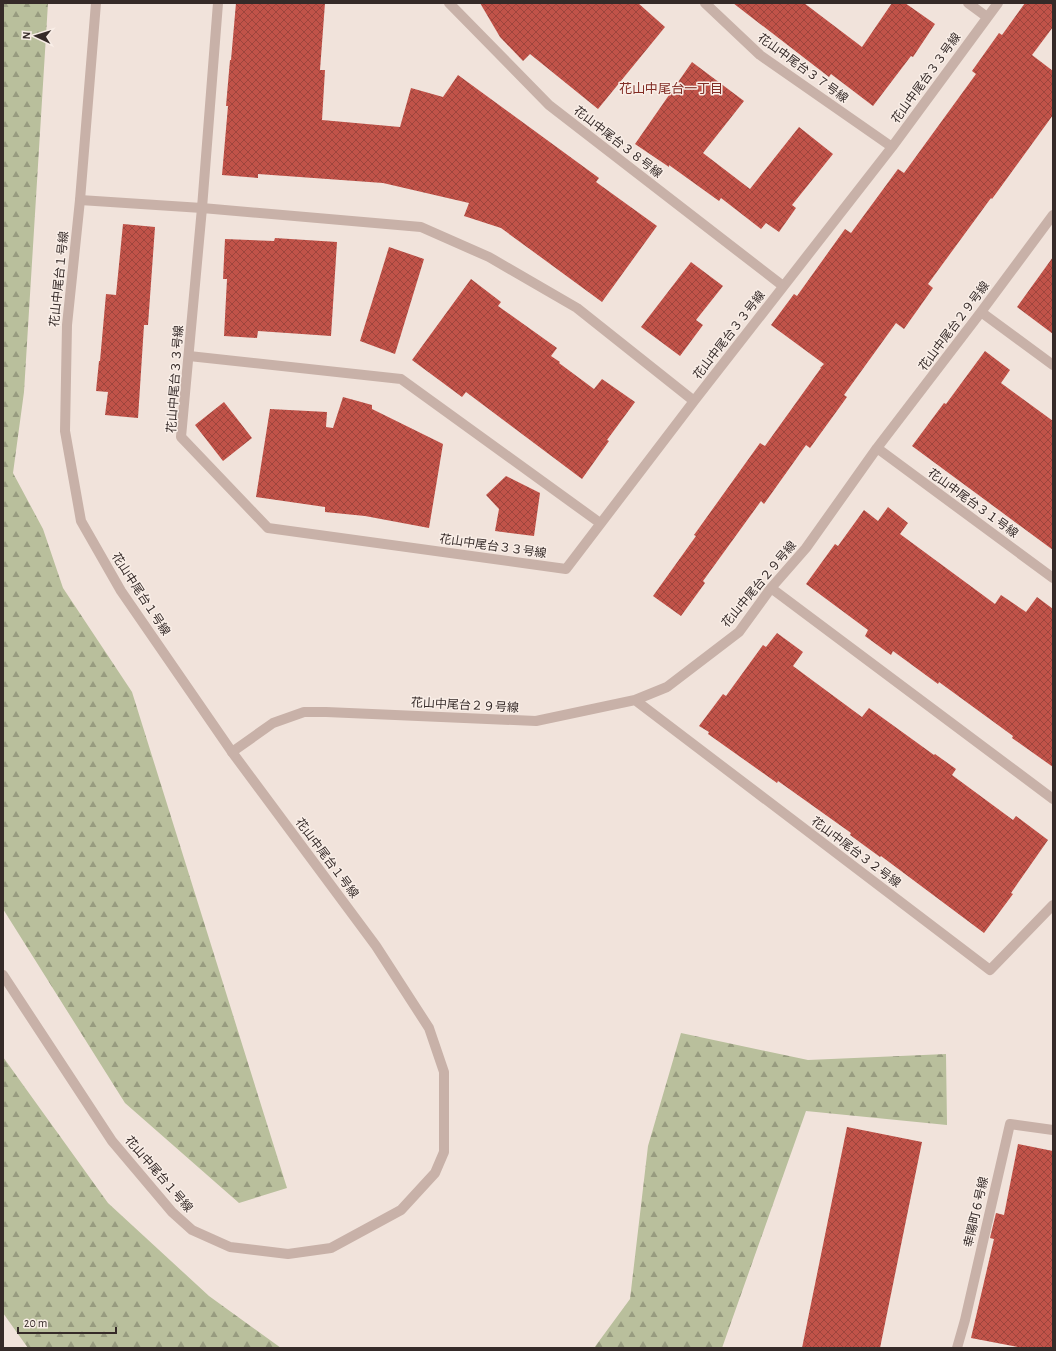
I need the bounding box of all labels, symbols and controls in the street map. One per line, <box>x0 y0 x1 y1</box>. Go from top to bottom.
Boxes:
north arrow <box>16 16 56 56</box>
street label: 花山中尾台３３号線 <box>889 30 963 125</box>
text: N <box>21 31 32 40</box>
street label: 花山中尾台３７号線 <box>756 31 851 105</box>
district label: 花山中尾台一丁目 <box>619 82 723 96</box>
street label: 花山中尾台３８号線 <box>572 103 665 180</box>
street label: 花山中尾台１号線 <box>47 231 70 327</box>
street label: 花山中尾台２９号線 <box>916 279 991 373</box>
street label: 花山中尾台３３号線 <box>690 288 767 381</box>
street label: 花山中尾台３３号線 <box>164 325 185 433</box>
street label: 花山中尾台３１号線 <box>926 466 1021 540</box>
street label: 花山中尾台３３号線 <box>439 532 547 559</box>
street label: 花山中尾台２９号線 <box>719 538 798 629</box>
street label: 花山中尾台１号線 <box>110 550 173 638</box>
street label: 花山中尾台２９号線 <box>411 695 519 714</box>
street label: 花山中尾台３２号線 <box>809 814 903 889</box>
street label: 花山中尾台１号線 <box>293 815 361 900</box>
street label: 花山中尾台１号線 <box>123 1133 196 1214</box>
street label: 幸陽町６号線 <box>961 1175 990 1248</box>
scale bar <box>18 1309 116 1335</box>
text: 20 m <box>24 1317 47 1329</box>

